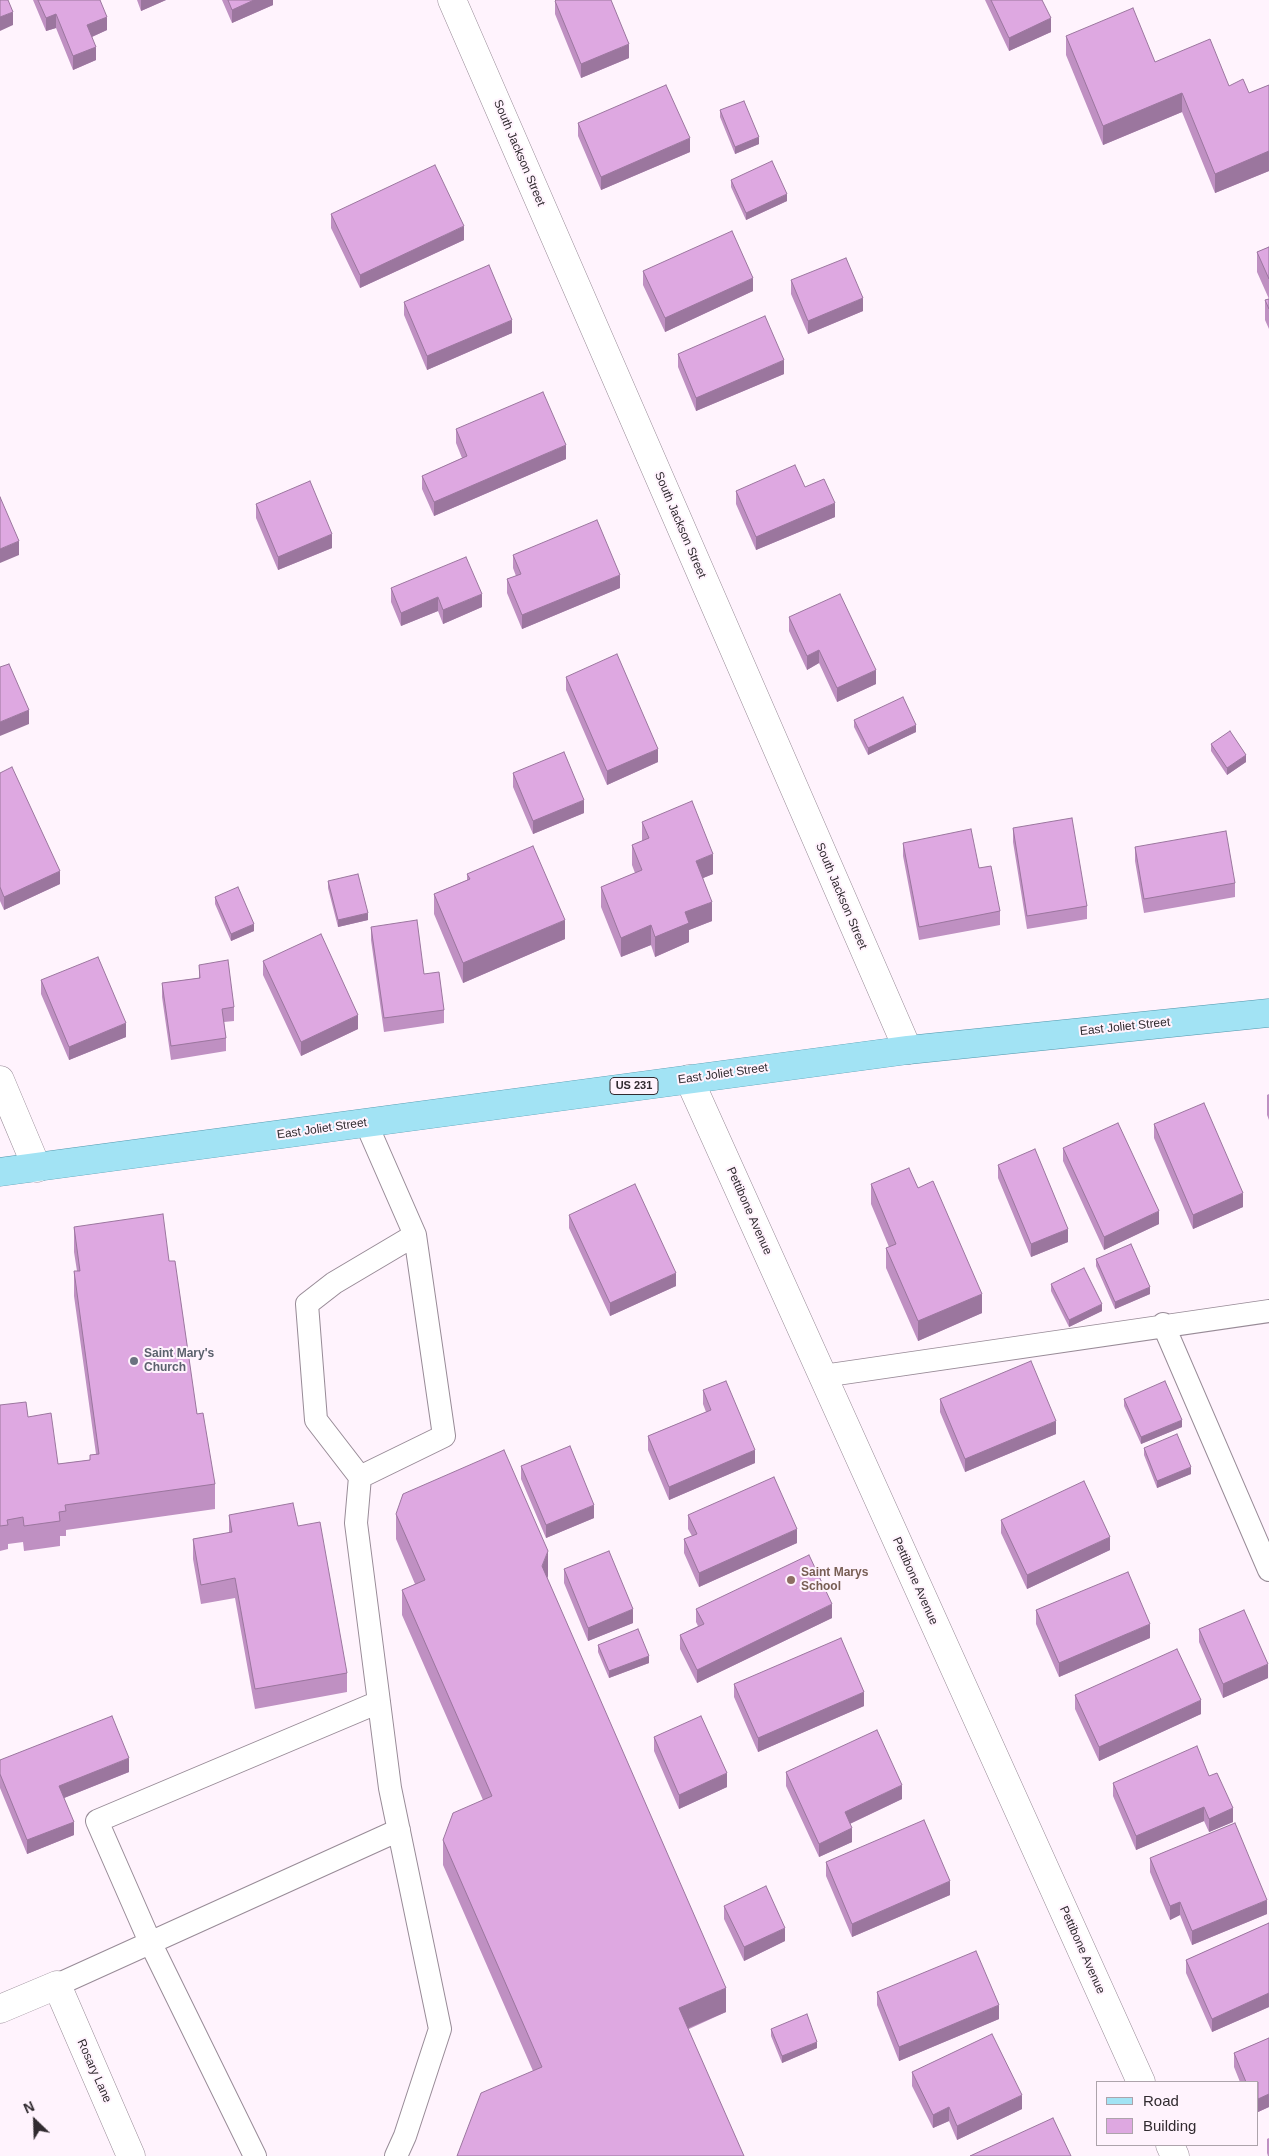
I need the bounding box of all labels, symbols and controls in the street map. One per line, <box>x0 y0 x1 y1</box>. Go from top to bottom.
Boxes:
street label: South Jackson Street <box>490 98 548 208</box>
street label: South Jackson Street <box>651 470 709 580</box>
street label: South Jackson Street <box>812 841 870 951</box>
street label: East Joliet Street <box>1079 1015 1171 1039</box>
street label: East Joliet Street <box>677 1061 769 1087</box>
road number: US 231 <box>610 1078 658 1094</box>
street label: East Joliet Street <box>276 1116 368 1142</box>
street label: Pettibone Avenue <box>723 1165 775 1257</box>
place label: Saint Mary's Church <box>144 1347 214 1375</box>
marker: Saint Mary's Church <box>128 1355 140 1367</box>
street label: Pettibone Avenue <box>889 1535 941 1627</box>
place label: Saint Marys School <box>801 1566 868 1594</box>
marker: Saint Marys School <box>785 1574 797 1586</box>
street label: Pettibone Avenue <box>1056 1904 1108 1996</box>
street label: Rosary Lane <box>74 2037 114 2105</box>
legend <box>1096 2081 1259 2146</box>
text: Road <box>1143 2092 1179 2109</box>
north arrow <box>10 2096 60 2146</box>
text: N <box>21 2098 37 2117</box>
text: Building <box>1143 2117 1196 2134</box>

